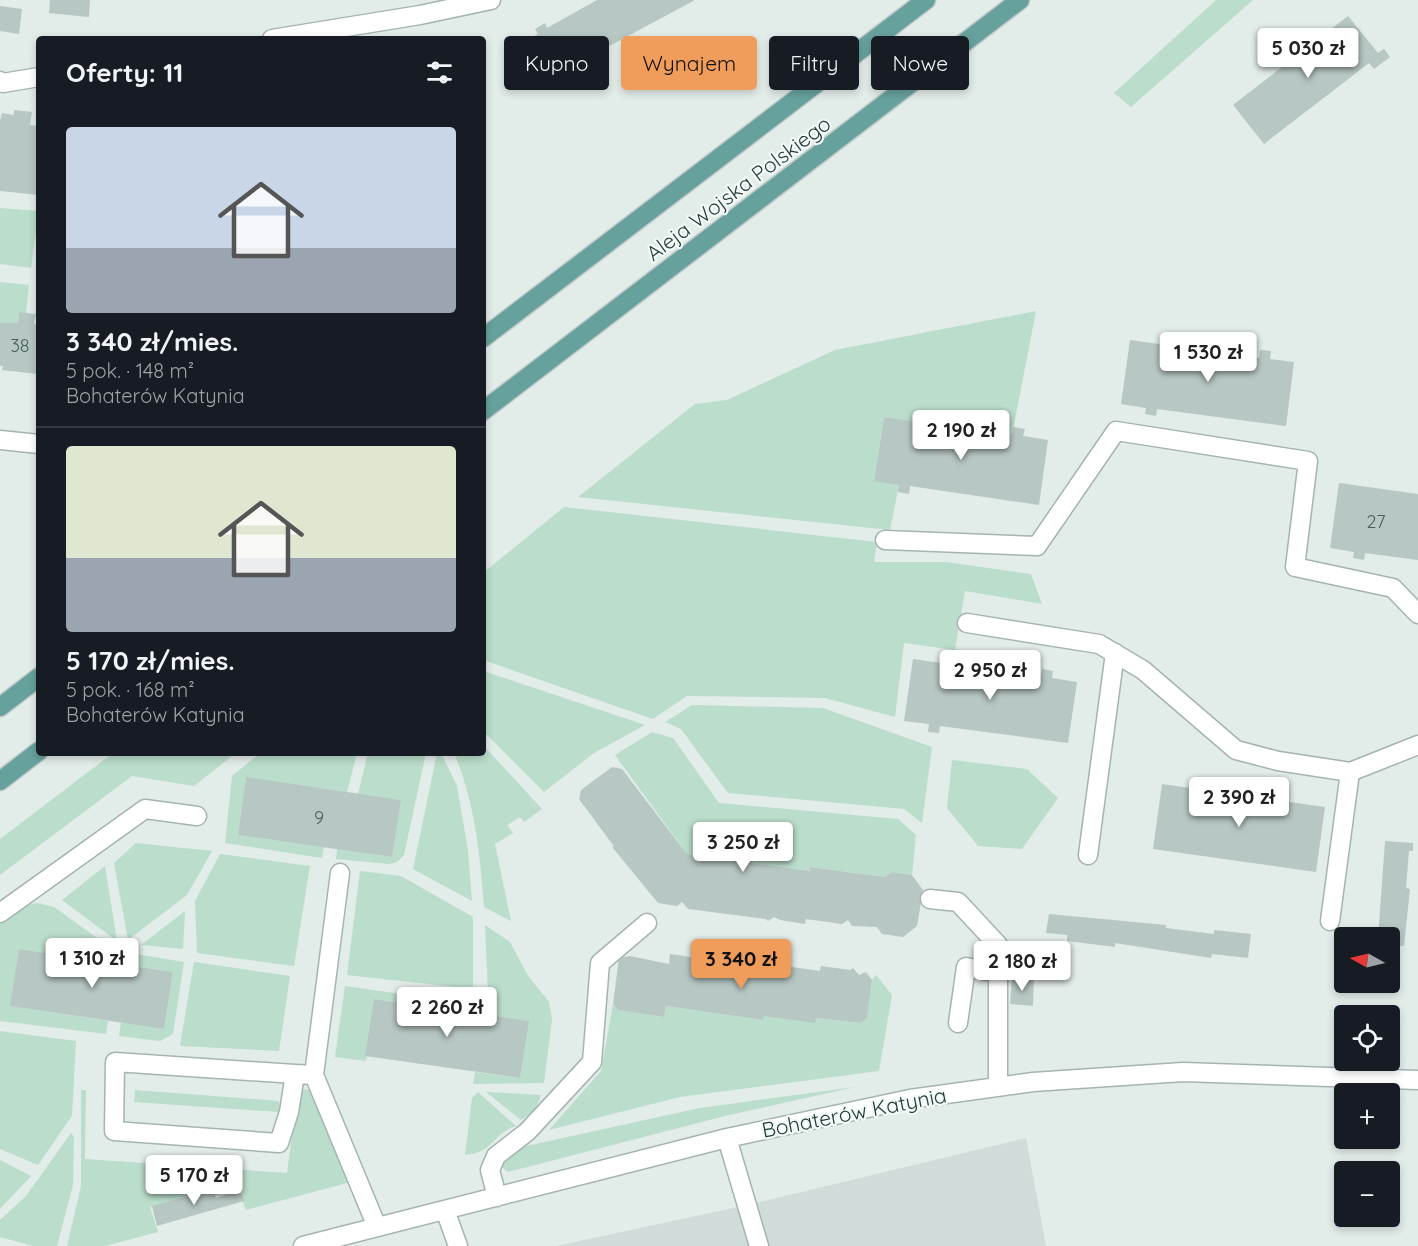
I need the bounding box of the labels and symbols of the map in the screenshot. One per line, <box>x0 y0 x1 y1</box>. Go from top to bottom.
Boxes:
pin: 5 030 zł <box>1246 28 1370 79</box>
street label: Aleja Wojska Polskiego <box>641 110 835 266</box>
pin: 1 530 zł <box>1146 332 1270 383</box>
house number: 38 <box>10 334 30 357</box>
pin: 2 190 zł <box>899 410 1023 461</box>
house number: 27 <box>1367 510 1385 533</box>
pin: 2 950 zł <box>928 650 1052 701</box>
pin: 2 390 zł <box>1177 777 1301 828</box>
house number: 9 <box>314 806 324 829</box>
pin: 3 250 zł <box>681 822 805 873</box>
north arrow <box>1334 927 1400 993</box>
pin: 1 310 zł <box>30 938 154 989</box>
pin: 3 340 zł <box>679 939 803 990</box>
pin: 2 180 zł <box>960 941 1084 992</box>
pin: 2 260 zł <box>385 987 509 1038</box>
street label: Bohaterów Katynia <box>760 1081 948 1143</box>
pin: 5 170 zł <box>132 1155 256 1206</box>

